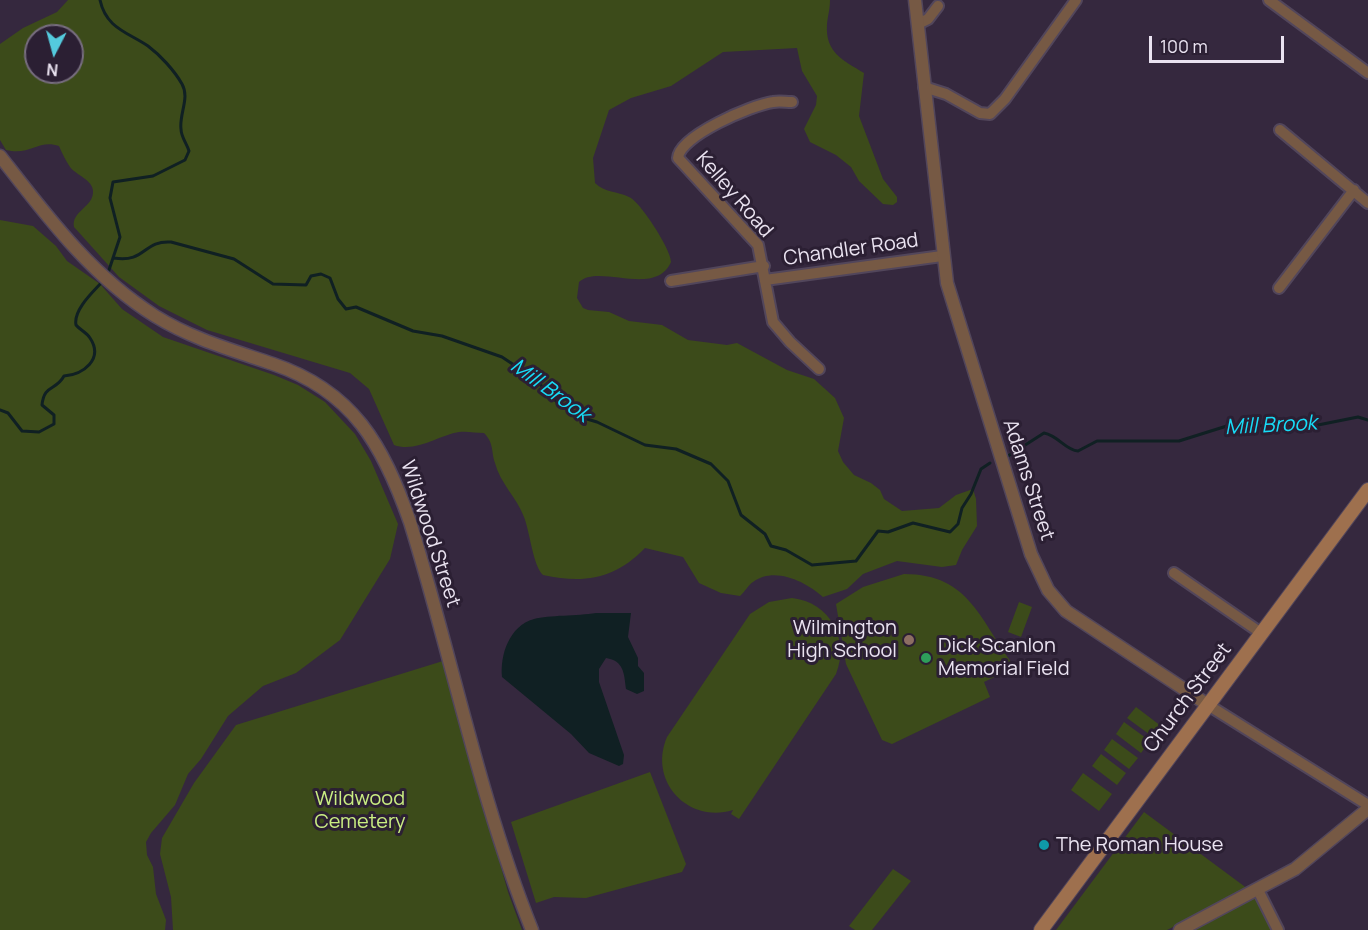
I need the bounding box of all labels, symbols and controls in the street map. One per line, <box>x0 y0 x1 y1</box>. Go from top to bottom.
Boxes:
north arrow <box>24 24 84 84</box>
scale bar <box>1152 24 1287 62</box>
text: 100 m <box>1160 34 1208 58</box>
text: N <box>45 58 59 81</box>
street label: Kelley Road <box>690 147 778 243</box>
street label: Chandler Road <box>782 229 920 271</box>
water label: Mill Brook <box>505 354 595 428</box>
water label: Mill Brook <box>1224 411 1318 441</box>
street label: Adams Street <box>997 416 1059 544</box>
street label: Wildwood Street <box>395 458 465 610</box>
place label: Wilmington High School <box>787 616 897 663</box>
marker: Wilmington High School <box>902 633 916 647</box>
place label: Dick Scanlon Memorial Field <box>938 634 1070 681</box>
street label: Church Street <box>1139 639 1237 757</box>
marker: Dick Scanlon Memorial Field <box>919 651 933 665</box>
park label: Wildwood Cemetery <box>314 787 406 834</box>
place label: The Roman House <box>1056 833 1223 857</box>
marker: The Roman House <box>1037 838 1051 852</box>

